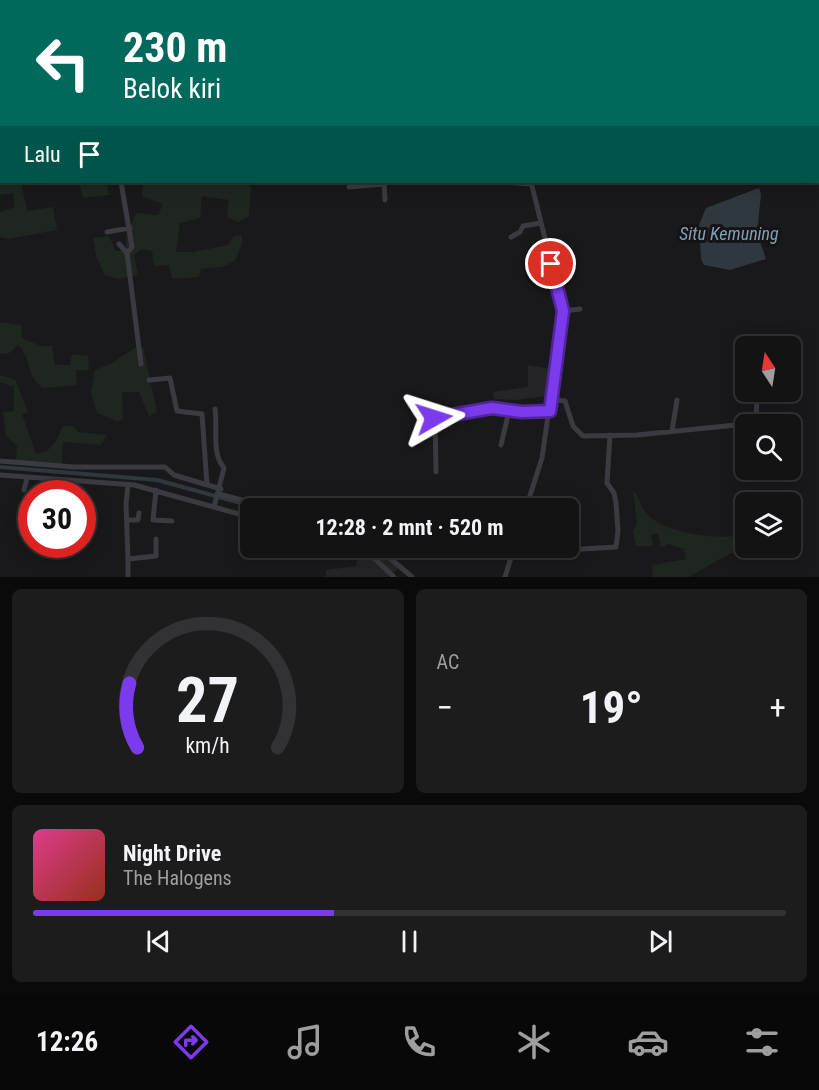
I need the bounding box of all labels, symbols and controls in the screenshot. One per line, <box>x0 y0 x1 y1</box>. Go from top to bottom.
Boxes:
text: 230 m <box>123 23 228 72</box>
icon: left <box>24 24 102 102</box>
text: Belok kiri <box>123 73 221 105</box>
icon: arrive <box>73 138 106 171</box>
text: Lalu <box>24 142 61 167</box>
water label: Situ Kemuning <box>679 223 779 244</box>
pin <box>525 238 576 289</box>
icon: arrive <box>534 247 567 280</box>
north arrow <box>735 336 801 402</box>
map controls <box>735 336 801 558</box>
position arrow <box>402 386 466 450</box>
button: search <box>735 414 801 480</box>
speed limit sign: 30 <box>18 480 96 558</box>
button: layers <box>735 492 801 558</box>
text: 12:28 · 2 mnt · 520 m <box>315 515 504 540</box>
text: AC <box>437 650 459 674</box>
text: 27 <box>176 664 239 737</box>
text: 19° <box>580 681 643 734</box>
text: − <box>437 688 453 727</box>
text: + <box>770 688 786 727</box>
text: km/h <box>186 733 230 758</box>
text: Night Drive <box>123 841 221 866</box>
text: The Halogens <box>123 866 232 890</box>
icon: previous <box>142 925 175 958</box>
icon: pause <box>393 925 426 958</box>
icon: next <box>644 925 677 958</box>
icon: directions <box>170 1021 212 1063</box>
icon: music <box>284 1021 326 1063</box>
icon: phone <box>398 1021 440 1063</box>
icon: climate <box>513 1021 555 1063</box>
icon: car <box>627 1021 669 1063</box>
icon: filters <box>741 1021 783 1063</box>
text: 12:26 <box>36 1026 98 1058</box>

